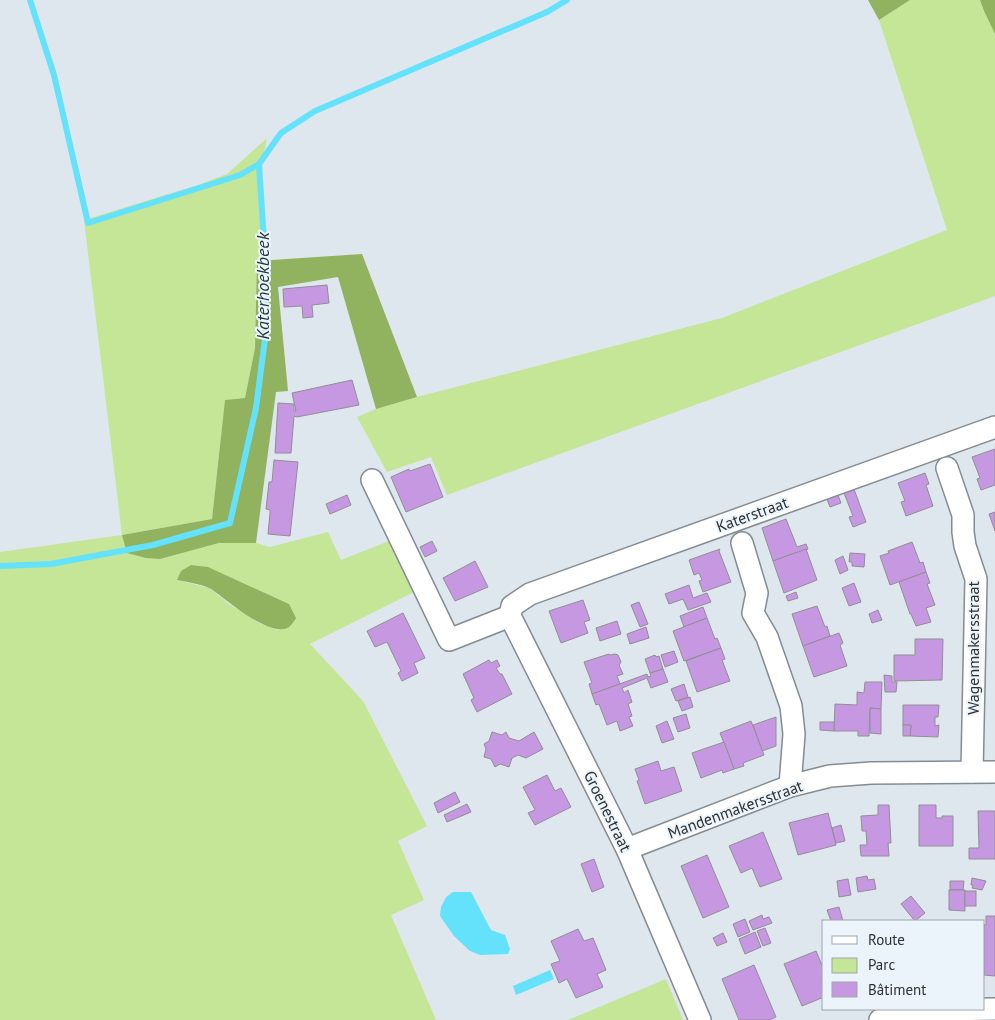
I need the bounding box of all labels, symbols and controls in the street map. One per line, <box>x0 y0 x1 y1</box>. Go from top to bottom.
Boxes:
water label: Katerhoekbeek <box>251 231 274 340</box>
street label: Katerstraat <box>713 492 791 536</box>
street label: Wagenmakersstraat <box>963 581 983 715</box>
street label: Groenestraat <box>580 767 636 855</box>
street label: Mandenmakersstraat <box>665 775 806 843</box>
legend <box>822 920 985 1010</box>
text: Route <box>868 930 905 949</box>
text: Parc <box>868 955 895 974</box>
text: Bâtiment <box>868 980 926 999</box>

